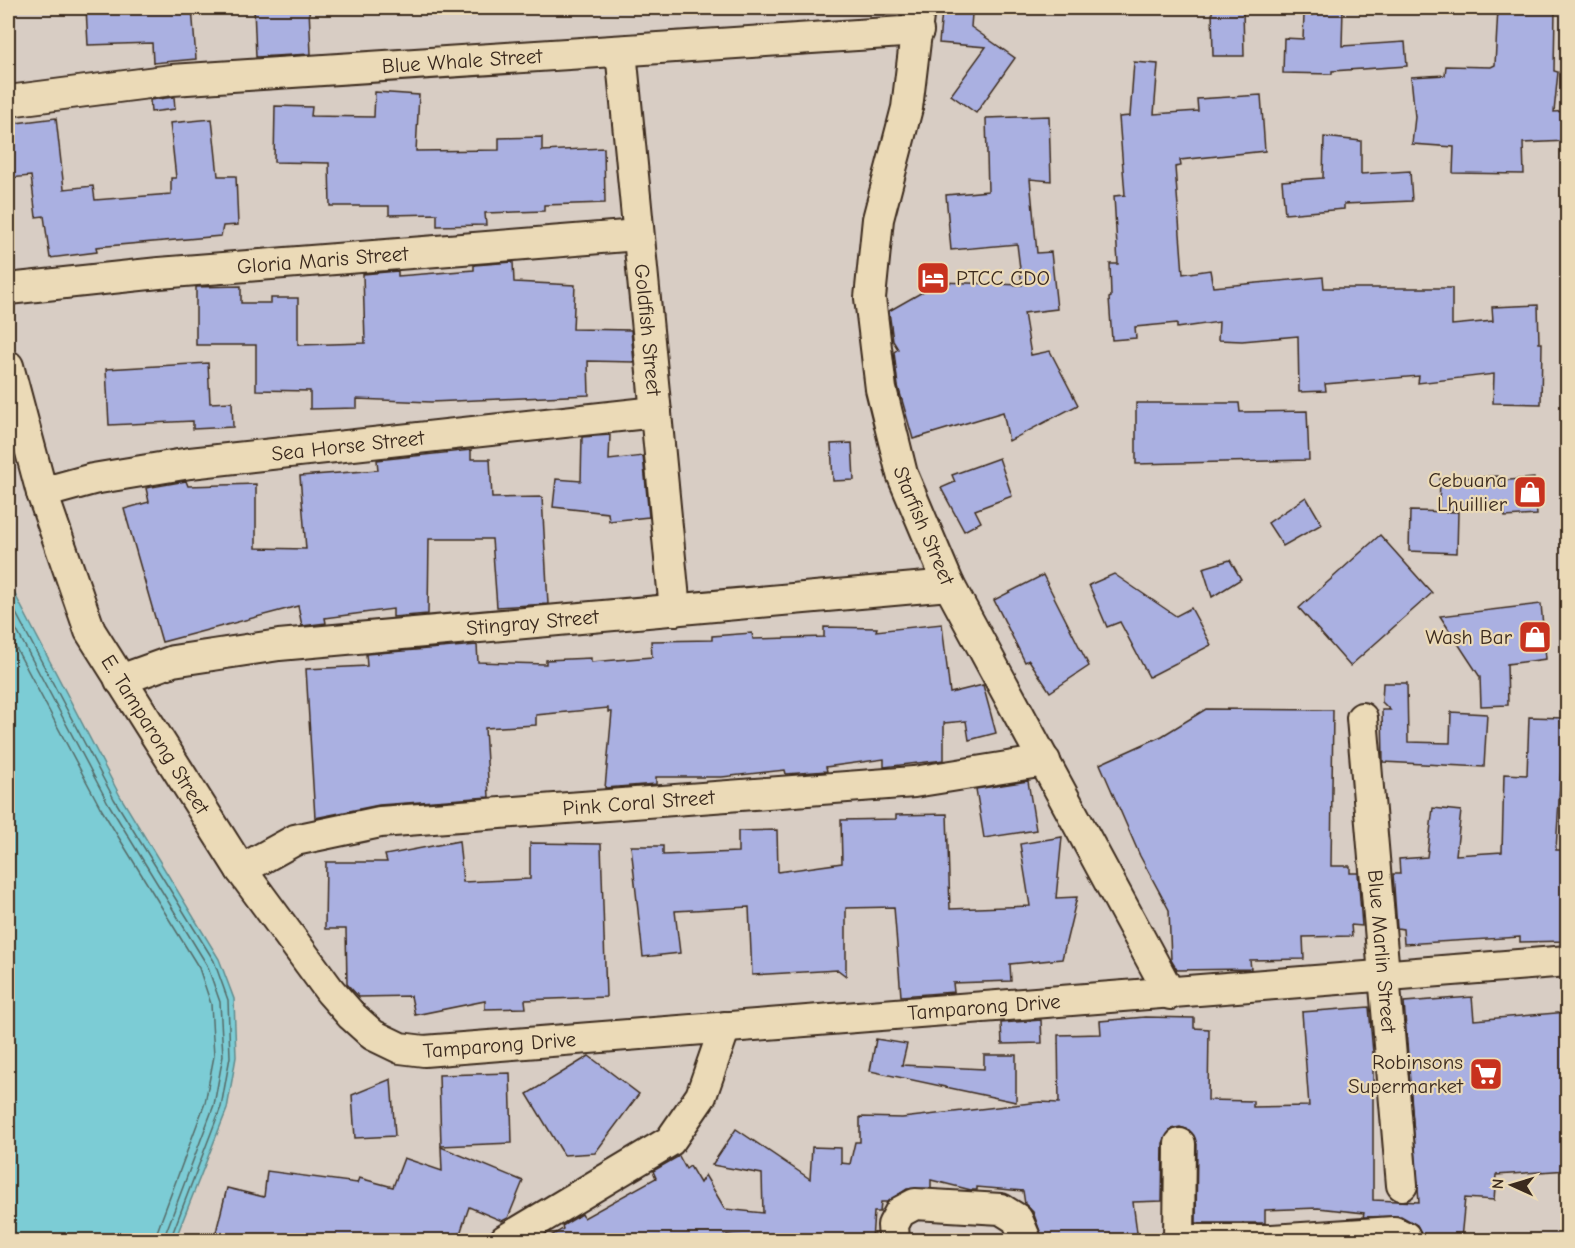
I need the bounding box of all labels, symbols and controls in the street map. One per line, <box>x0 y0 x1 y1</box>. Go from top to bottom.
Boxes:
street label: Blue Whale Street <box>381 44 544 78</box>
street label: Gloria Maris Street <box>236 241 410 279</box>
hotel icon: PTCC CDO <box>915 260 951 296</box>
street label: Goldfish Street <box>630 263 666 398</box>
place label: PTCC CDO <box>956 266 1050 290</box>
street label: Sea Horse Street <box>270 425 426 466</box>
street label: Starfish Street <box>889 464 960 589</box>
place label: Cebuana Lhuillier <box>1428 468 1508 516</box>
shop icon: Cebuana Lhuillier <box>1512 474 1548 510</box>
street label: Stingray Street <box>465 604 601 640</box>
shop icon: Wash Bar <box>1517 619 1553 655</box>
place label: Wash Bar <box>1425 625 1513 649</box>
street label: E. Tamparong Street <box>96 650 215 819</box>
street label: Pink Coral Street <box>562 785 717 820</box>
street label: Blue Marlin Street <box>1363 869 1401 1035</box>
street label: Tamparong Drive <box>907 989 1061 1025</box>
street label: Tamparong Drive <box>422 1027 577 1063</box>
place label: Robinsons Supermarket <box>1348 1050 1464 1098</box>
supermarket icon: Robinsons Supermarket <box>1468 1056 1504 1092</box>
north arrow <box>1482 1155 1542 1215</box>
text: N <box>1489 1178 1507 1190</box>

